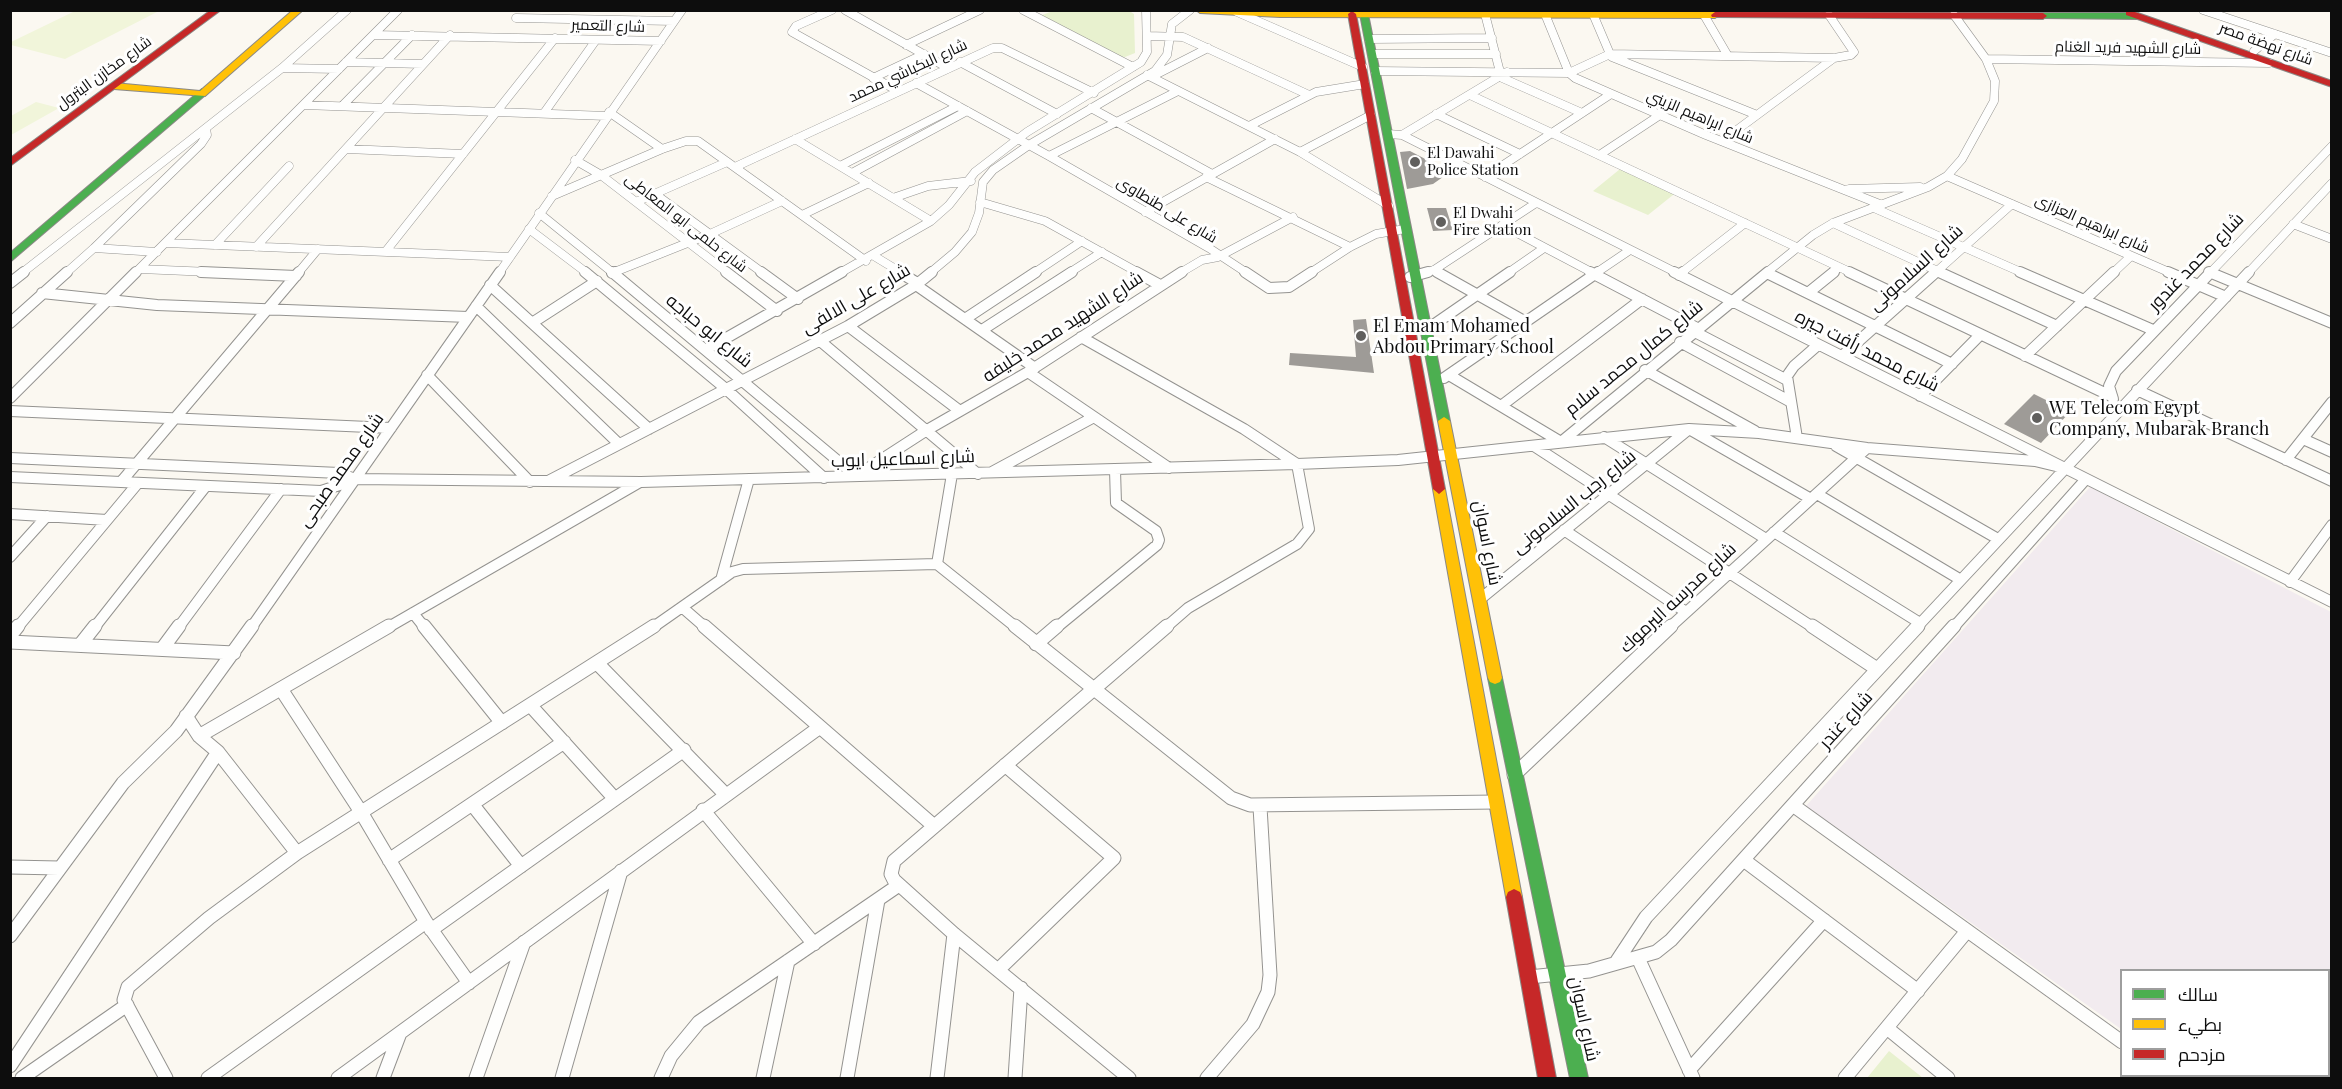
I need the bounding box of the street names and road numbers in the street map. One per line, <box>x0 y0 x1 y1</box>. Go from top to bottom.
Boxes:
street label: شارع التعمير <box>571 16 645 36</box>
street label: شارع نهضة مصر <box>2217 19 2315 69</box>
street label: شارع مخازن البترول <box>53 32 155 114</box>
street label: شارع البكباشي محمد <box>846 36 970 106</box>
street label: شارع الشهيد فريد الغنام <box>2055 38 2201 58</box>
street label: شارع ابراهيم الزيني <box>1644 86 1756 148</box>
street label: شارع حلمى ابو المعاطى <box>621 170 751 276</box>
street label: شارع على طنطاوى <box>1113 173 1221 247</box>
street label: شارع ابراهيم العزازى <box>2032 191 2152 257</box>
street label: شارع محمد غندور <box>2144 208 2248 316</box>
street label: شارع السلامونى <box>1864 220 1968 316</box>
street label: شارع على الالفى <box>798 259 914 339</box>
street label: شارع الشهيد محمد خليفه <box>979 267 1147 387</box>
street label: شارع ابو حباجه <box>661 290 757 372</box>
street label: شارع كمال محمد سلام <box>1561 296 1707 420</box>
street label: شارع محمد رأفت جيره <box>1791 305 1943 397</box>
street label: شارع محمد صبحى <box>293 409 389 531</box>
street label: شارع رجب السلامونى <box>1508 445 1640 559</box>
street label: شارع اسماعيل ايوب <box>831 446 975 472</box>
street label: شارع اسوان <box>1468 499 1506 587</box>
street label: شارع مدرسه اليرموك <box>1615 538 1741 658</box>
street label: شارع غندر <box>1815 687 1877 753</box>
street label: شارع اسوان <box>1564 975 1604 1063</box>

